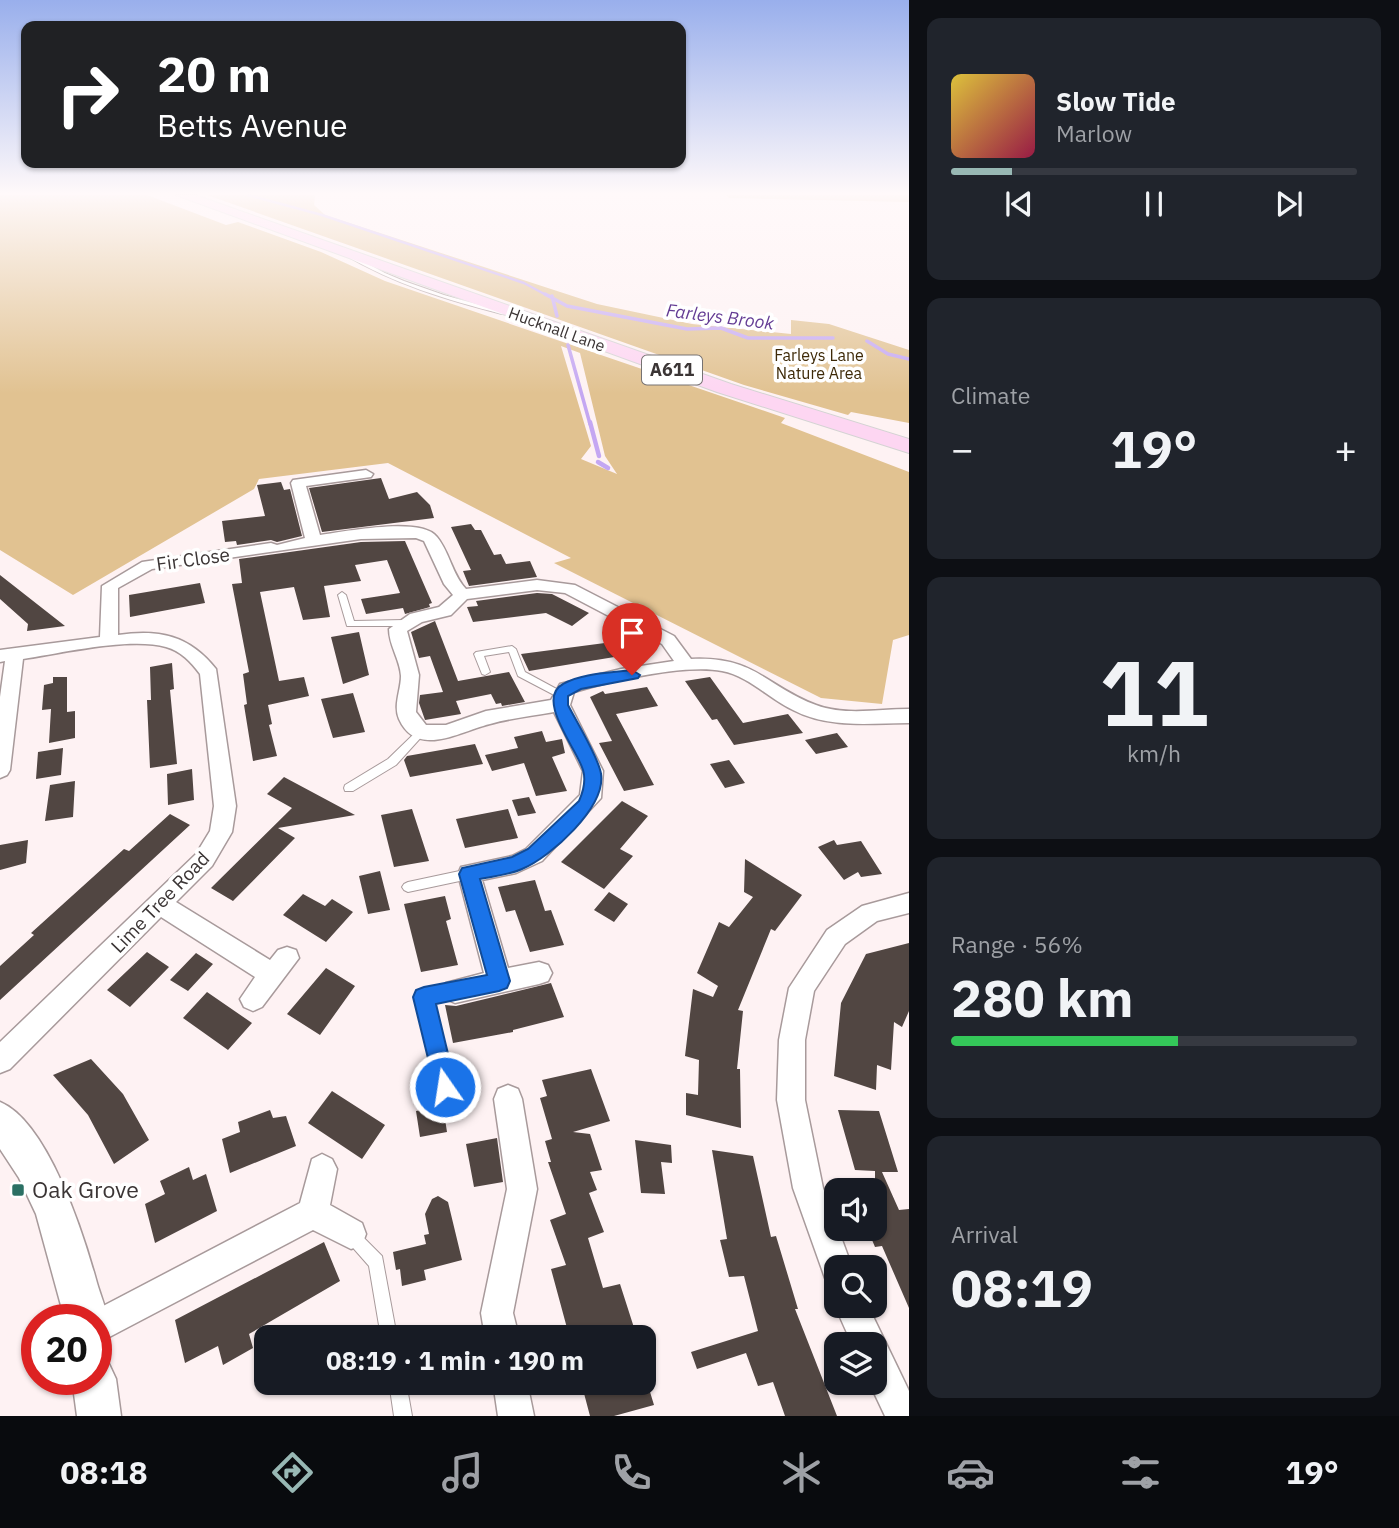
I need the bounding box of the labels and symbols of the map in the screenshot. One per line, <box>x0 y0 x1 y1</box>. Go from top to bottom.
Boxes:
water label: Farleys Brook <box>665 298 776 335</box>
street label: Hucknall Lane <box>506 302 608 356</box>
park label: Farleys Lane Nature Area <box>774 345 864 383</box>
road number: A611 <box>642 356 702 384</box>
street label: Fir Close <box>155 542 231 576</box>
pin <box>602 603 662 675</box>
street label: Lime Tree Road <box>106 846 214 958</box>
position arrow <box>408 1050 482 1124</box>
place label: Oak Grove <box>32 1174 139 1204</box>
marker: Oak Grove <box>10 1182 26 1198</box>
speed limit sign: 20 <box>21 1304 112 1395</box>

